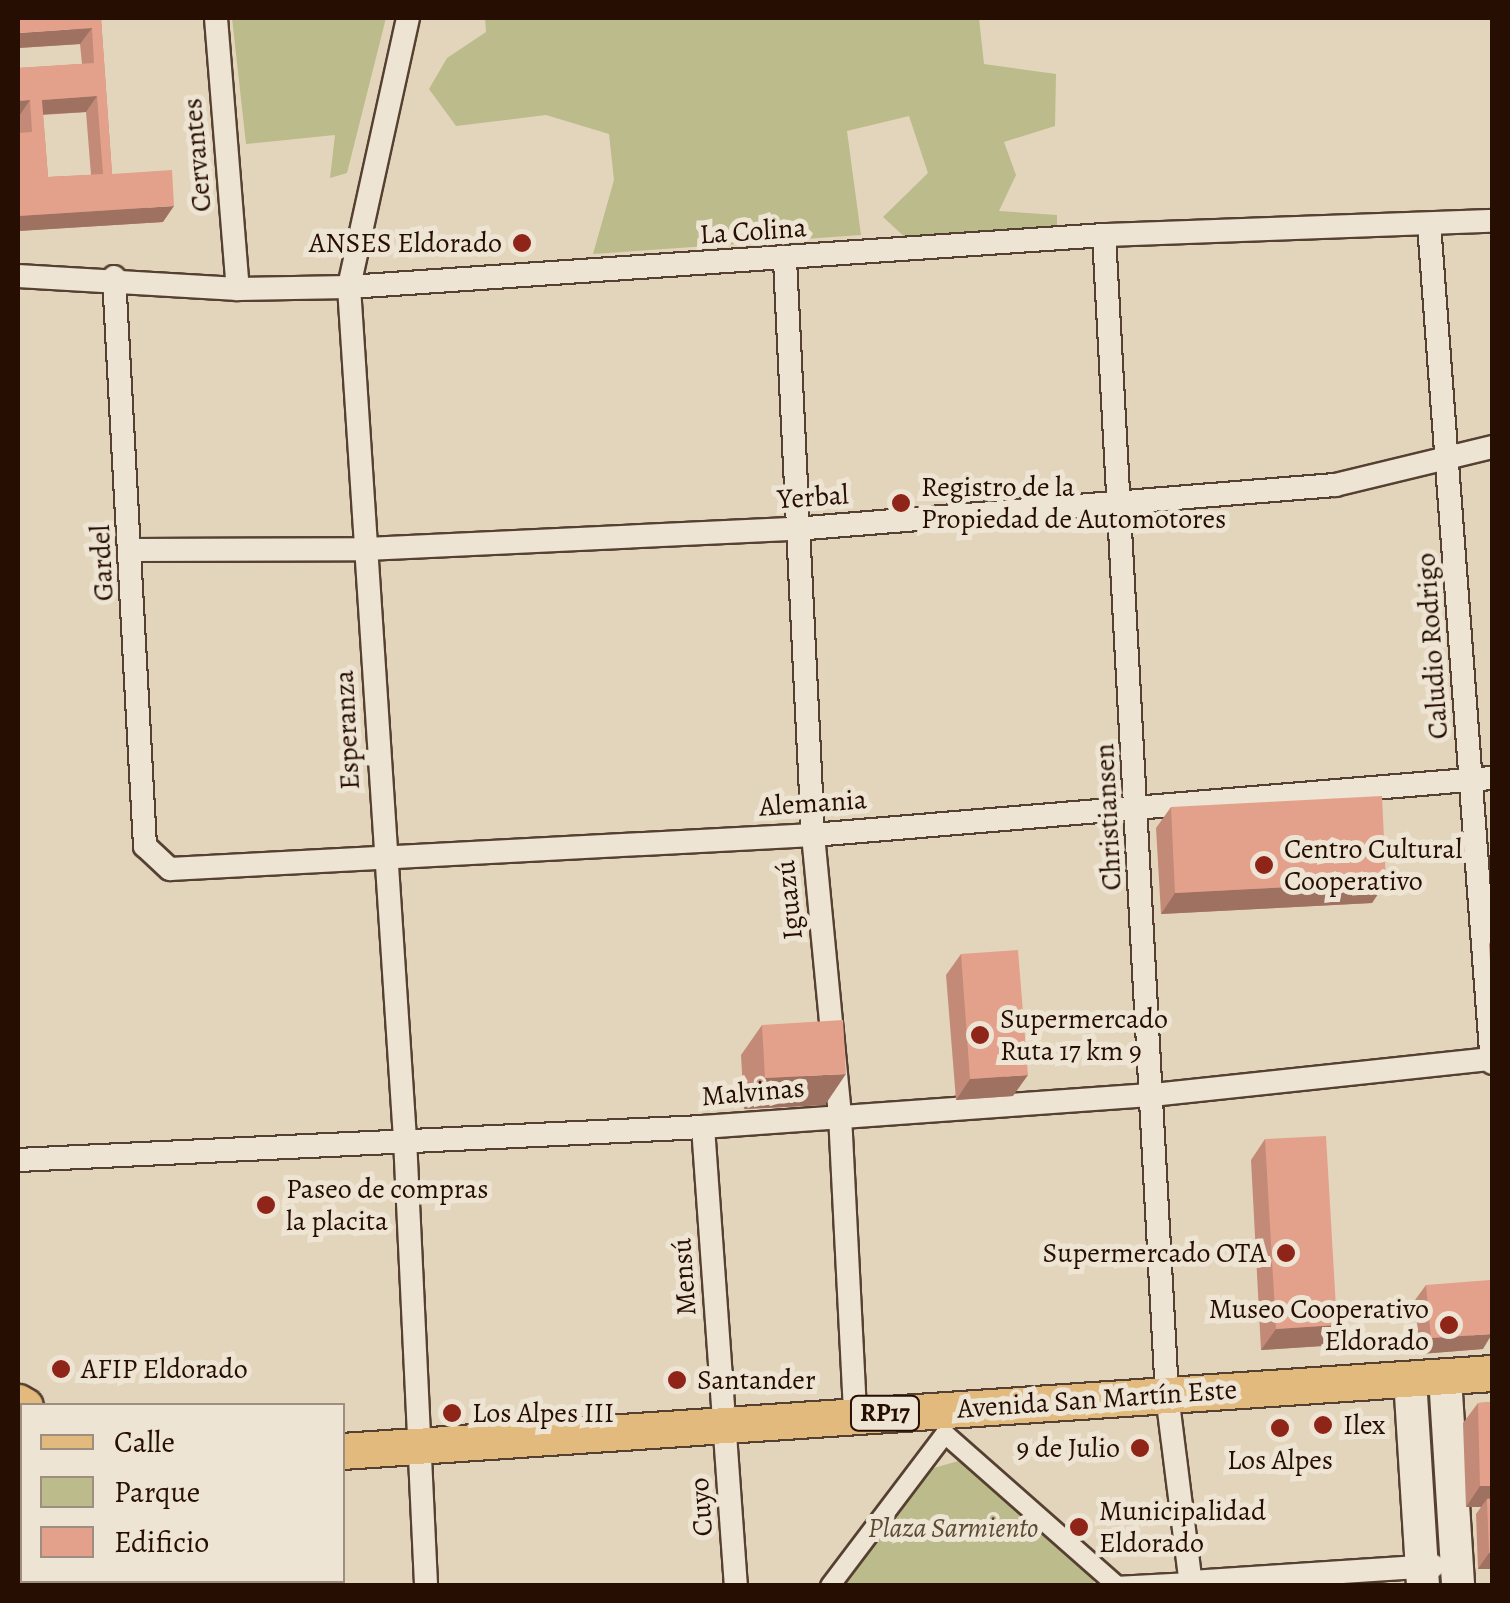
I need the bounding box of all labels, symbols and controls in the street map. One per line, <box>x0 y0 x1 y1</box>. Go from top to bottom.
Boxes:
street label: Cervantes <box>175 97 219 213</box>
street label: La Colina <box>699 211 807 251</box>
place label: ANSES Eldorado <box>309 226 502 260</box>
marker: ANSES Eldorado <box>511 232 533 254</box>
place label: Registro de la Propiedad de Automotores <box>921 470 1226 536</box>
street label: Yerbal <box>776 478 850 516</box>
marker: Registro de la Propiedad de Automotores <box>890 492 912 514</box>
street label: Gardel <box>83 524 121 602</box>
street label: Caludio Rodrigo <box>1409 552 1455 740</box>
street label: Esperanza <box>327 669 367 791</box>
street label: Christiansen <box>1087 743 1129 891</box>
street label: Alemania <box>758 782 868 824</box>
place label: Centro Cultural Cooperativo <box>1284 832 1462 898</box>
marker: Centro Cultural Cooperativo <box>1253 854 1275 876</box>
street label: Iguazú <box>768 859 810 941</box>
place label: Supermercado Ruta 17 km 9 <box>1000 1002 1168 1068</box>
marker: Supermercado Ruta 17 km 9 <box>969 1024 991 1046</box>
street label: Malvinas <box>700 1071 806 1113</box>
place label: Paseo de compras la placita <box>286 1172 489 1238</box>
marker: Paseo de compras la placita <box>255 1194 277 1216</box>
place label: Supermercado OTA <box>1043 1236 1266 1270</box>
street label: Mensú <box>665 1237 703 1317</box>
marker: Supermercado OTA <box>1275 1242 1297 1264</box>
place label: Museo Cooperativo Eldorado <box>1209 1292 1429 1358</box>
marker: Museo Cooperativo Eldorado <box>1438 1314 1460 1336</box>
place label: AFIP Eldorado <box>81 1352 248 1386</box>
marker: AFIP Eldorado <box>50 1358 72 1380</box>
place label: Santander <box>697 1363 816 1397</box>
marker: Santander <box>666 1369 688 1391</box>
street label: Avenida San Martín Este <box>956 1372 1238 1426</box>
road number: RP17 <box>848 1393 922 1433</box>
place label: Los Alpes III <box>472 1396 614 1430</box>
marker: Los Alpes III <box>441 1402 463 1424</box>
legend <box>20 1403 345 1583</box>
place label: Ilex <box>1343 1408 1385 1442</box>
marker: Ilex <box>1312 1414 1334 1436</box>
marker: Los Alpes <box>1269 1417 1291 1439</box>
text: Calle <box>114 1422 175 1462</box>
place label: 9 de Julio <box>1016 1431 1120 1465</box>
marker: 9 de Julio <box>1129 1437 1151 1459</box>
place label: Los Alpes <box>1227 1443 1333 1477</box>
text: Parque <box>114 1472 200 1512</box>
street label: Cuyo <box>682 1477 720 1537</box>
place label: Municipalidad Eldorado <box>1099 1494 1266 1560</box>
park label: Plaza Sarmiento <box>868 1511 1038 1545</box>
marker: Municipalidad Eldorado <box>1068 1516 1090 1538</box>
text: Edificio <box>114 1522 209 1562</box>

